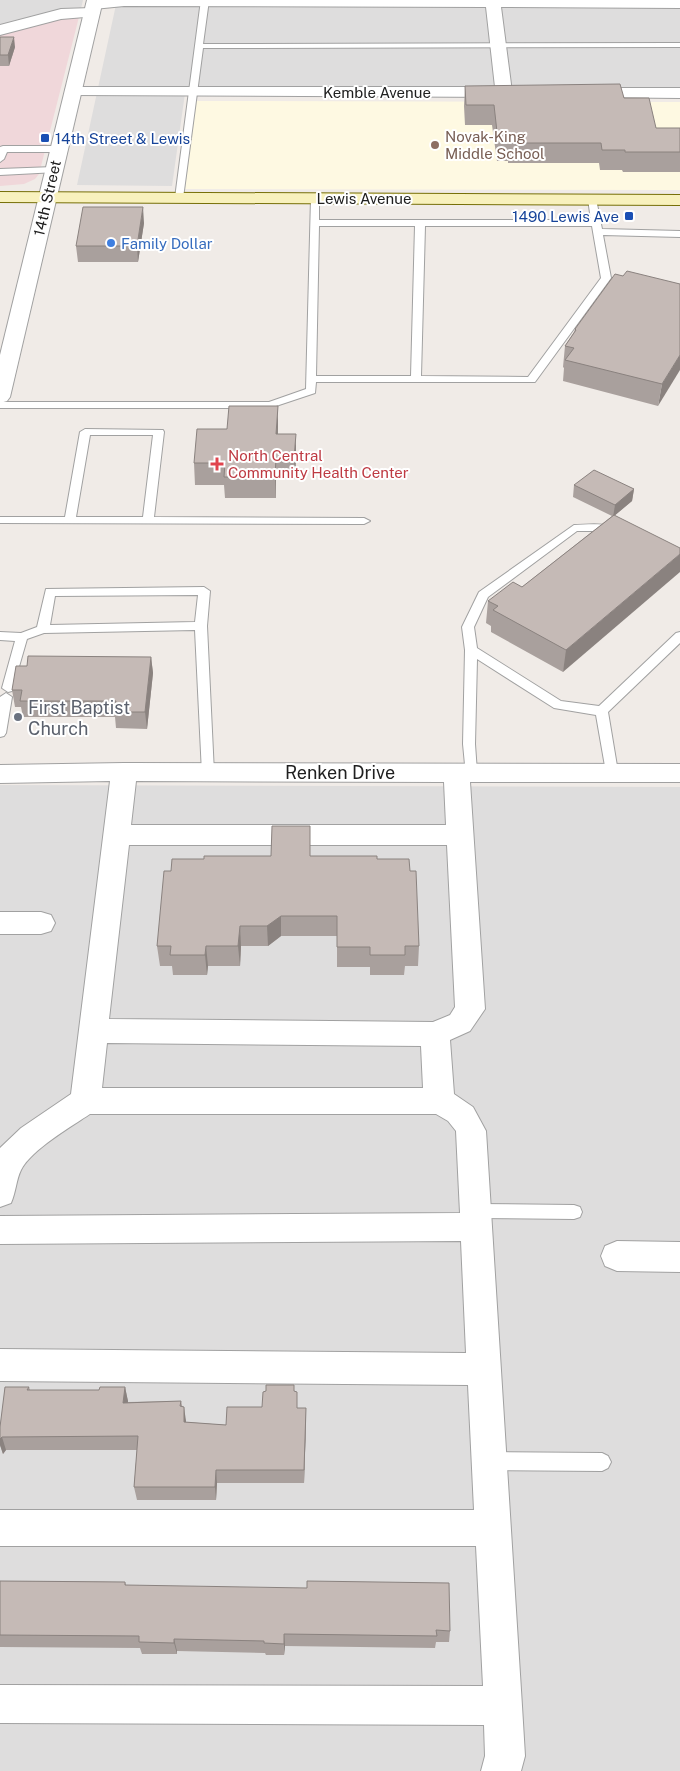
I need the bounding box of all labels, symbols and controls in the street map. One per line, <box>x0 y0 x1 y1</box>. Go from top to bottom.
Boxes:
street label: Kemble Avenue <box>323 84 431 101</box>
place label: Novak-King Middle School <box>445 128 544 162</box>
place label: 14th Street & Lewis <box>55 130 190 147</box>
marker: 14th Street & Lewis <box>39 132 51 144</box>
marker: Novak-King Middle School <box>429 139 441 151</box>
street label: 14th Street <box>30 158 64 238</box>
street label: Lewis Avenue <box>317 190 411 207</box>
place label: 1490 Lewis Ave <box>512 208 619 225</box>
marker: 1490 Lewis Ave <box>623 210 635 222</box>
place label: Family Dollar <box>121 235 213 252</box>
marker: Family Dollar <box>105 237 117 249</box>
place label: North Central Community Health Center <box>228 447 409 481</box>
marker: North Central Community Health Center <box>210 457 224 471</box>
place label: First Baptist Church <box>28 697 130 739</box>
marker: First Baptist Church <box>12 711 24 723</box>
street label: Renken Drive <box>285 762 395 783</box>

